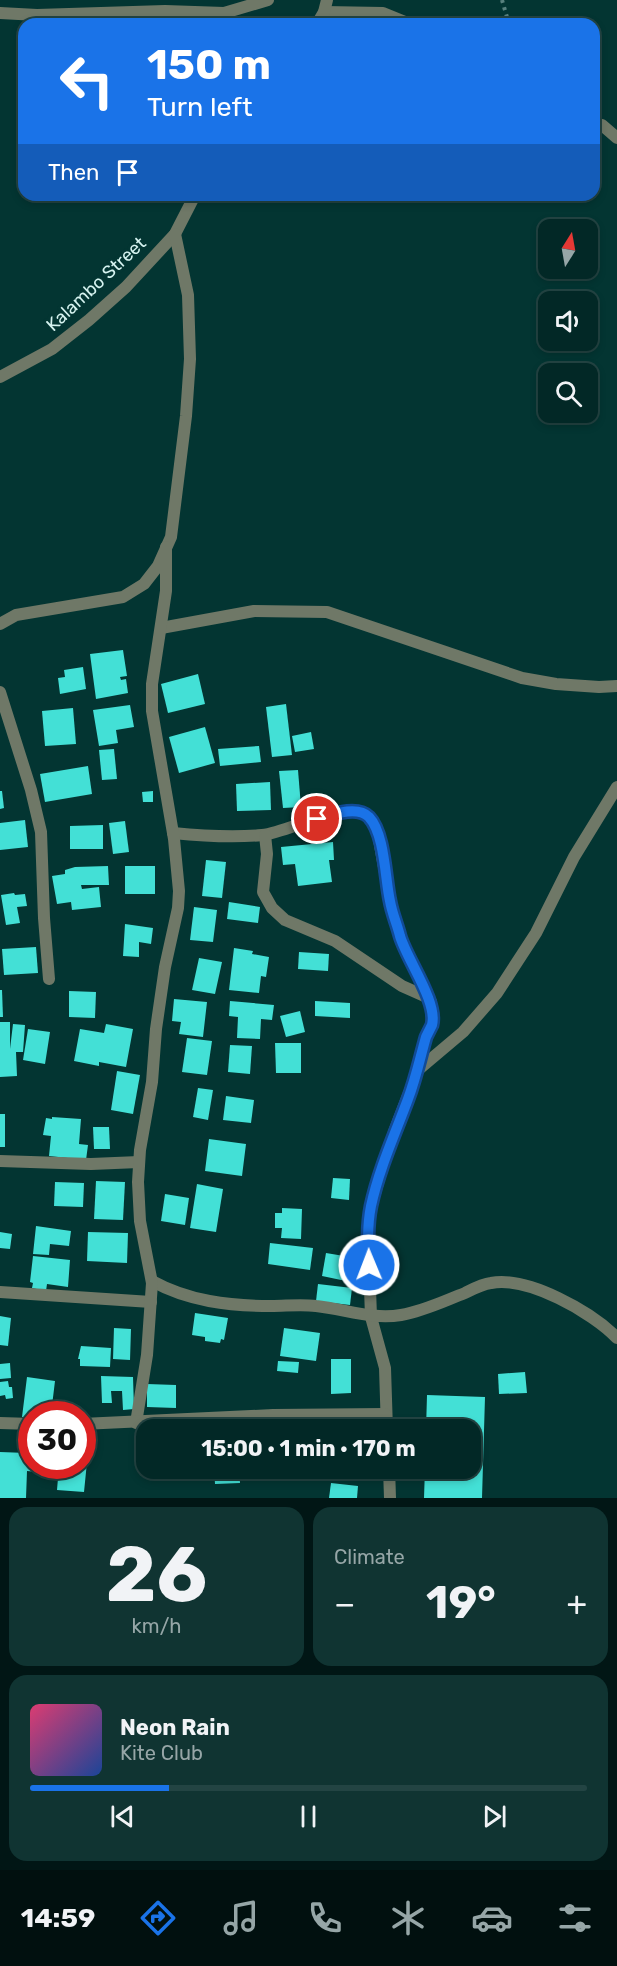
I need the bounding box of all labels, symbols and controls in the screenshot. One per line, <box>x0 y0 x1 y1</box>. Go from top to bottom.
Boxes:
text: 150 m <box>147 40 271 90</box>
icon: left <box>48 42 126 120</box>
text: Turn left <box>147 91 252 123</box>
icon: arrive <box>111 156 144 189</box>
text: Then <box>48 159 99 186</box>
north arrow <box>538 219 598 279</box>
map controls <box>538 219 598 423</box>
street label: Kalambo Street <box>42 232 150 336</box>
button: sound <box>538 291 598 351</box>
button: search <box>538 363 598 423</box>
pin <box>291 793 342 844</box>
icon: arrive <box>300 802 333 835</box>
position arrow <box>337 1233 401 1297</box>
speed limit sign: 30 <box>18 1401 96 1479</box>
text: 15:00 · 1 min · 170 m <box>201 1435 416 1462</box>
text: 26 <box>106 1528 207 1621</box>
text: Climate <box>334 1545 405 1569</box>
text: 19° <box>426 1576 496 1629</box>
text: − <box>334 1584 355 1623</box>
text: + <box>566 1584 587 1623</box>
text: km/h <box>132 1614 181 1638</box>
text: Neon Rain <box>120 1714 230 1741</box>
text: Kite Club <box>120 1741 203 1765</box>
icon: previous <box>106 1800 139 1833</box>
icon: pause <box>292 1800 325 1833</box>
icon: next <box>478 1800 511 1833</box>
icon: directions <box>137 1897 179 1939</box>
icon: music <box>220 1897 262 1939</box>
icon: phone <box>304 1897 346 1939</box>
icon: climate <box>387 1897 429 1939</box>
icon: car <box>471 1897 513 1939</box>
icon: filters <box>554 1897 596 1939</box>
text: 14:59 <box>21 1902 95 1934</box>

